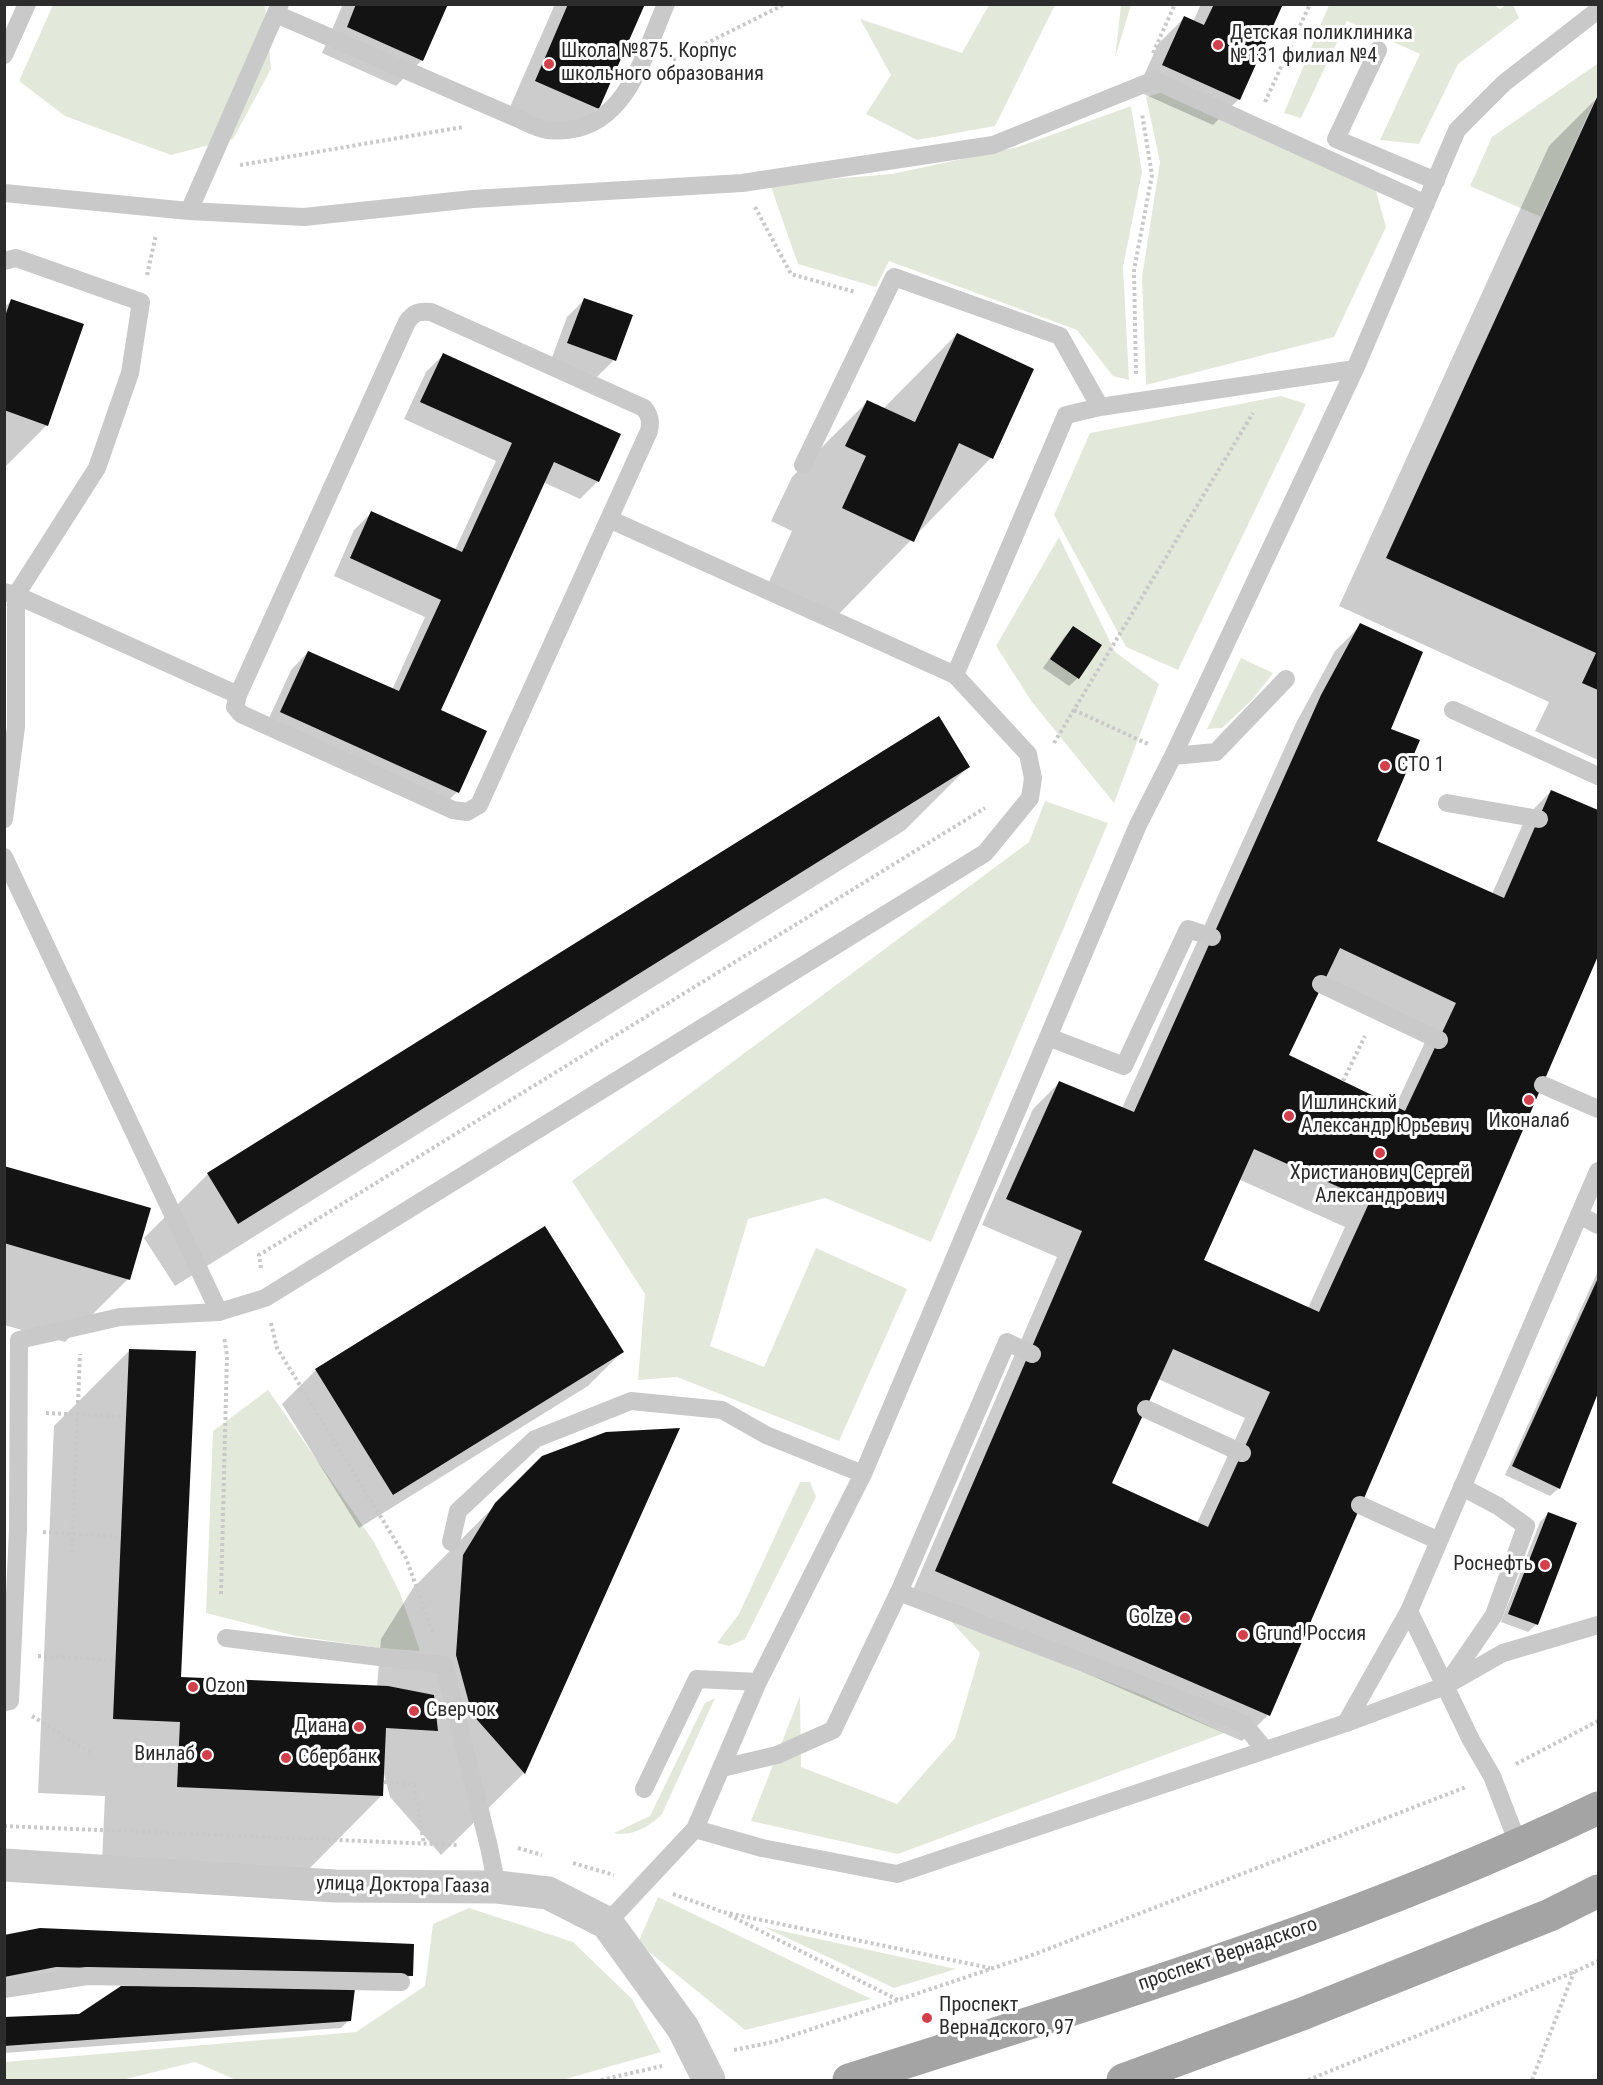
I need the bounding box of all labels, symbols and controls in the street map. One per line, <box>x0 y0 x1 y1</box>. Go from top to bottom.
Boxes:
place label: Детская поликлиника №131 филиал №4 <box>1230 22 1413 69</box>
marker: Детская поликлиника №131 филиал №4 <box>1211 38 1225 52</box>
place label: Школа №875. Корпус школьного образования <box>561 40 764 87</box>
marker: Школа №875. Корпус школьного образования <box>542 57 556 71</box>
place label: СТО 1 <box>1397 754 1445 778</box>
marker: СТО 1 <box>1378 759 1392 773</box>
place label: Ишлинский Александр Юрьевич <box>1301 1092 1470 1139</box>
marker: Иконалаб <box>1522 1093 1536 1107</box>
marker: Ишлинский Александр Юрьевич <box>1282 1109 1296 1123</box>
place label: Иконалаб <box>1488 1110 1570 1134</box>
marker: Христианович Сергей Александрович <box>1373 1146 1387 1160</box>
place label: Христианович Сергей Александрович <box>1290 1162 1470 1209</box>
place label: Роснефть <box>1453 1553 1533 1577</box>
marker: Роснефть <box>1538 1558 1552 1572</box>
place label: Golze <box>1129 1606 1173 1630</box>
marker: Golze <box>1178 1611 1192 1625</box>
place label: Grund Россия <box>1255 1623 1366 1647</box>
marker: Grund Россия <box>1236 1628 1250 1642</box>
place label: Ozon <box>205 1675 245 1699</box>
marker: Ozon <box>186 1680 200 1694</box>
place label: Сверчок <box>426 1699 496 1723</box>
marker: Сверчок <box>407 1704 421 1718</box>
place label: Диана <box>294 1715 347 1739</box>
marker: Диана <box>352 1720 366 1734</box>
place label: Винлаб <box>134 1743 195 1767</box>
place label: Сбербанк <box>298 1746 377 1770</box>
marker: Винлаб <box>200 1748 214 1762</box>
marker: Сбербанк <box>279 1751 293 1765</box>
street label: улица Доктора Гааза <box>316 1872 490 1900</box>
street label: проспект Вернадского <box>1135 1913 1321 1997</box>
place label: Проспект Вернадского, 97 <box>939 1994 1074 2041</box>
marker: Проспект Вернадского, 97 <box>920 2011 934 2025</box>

